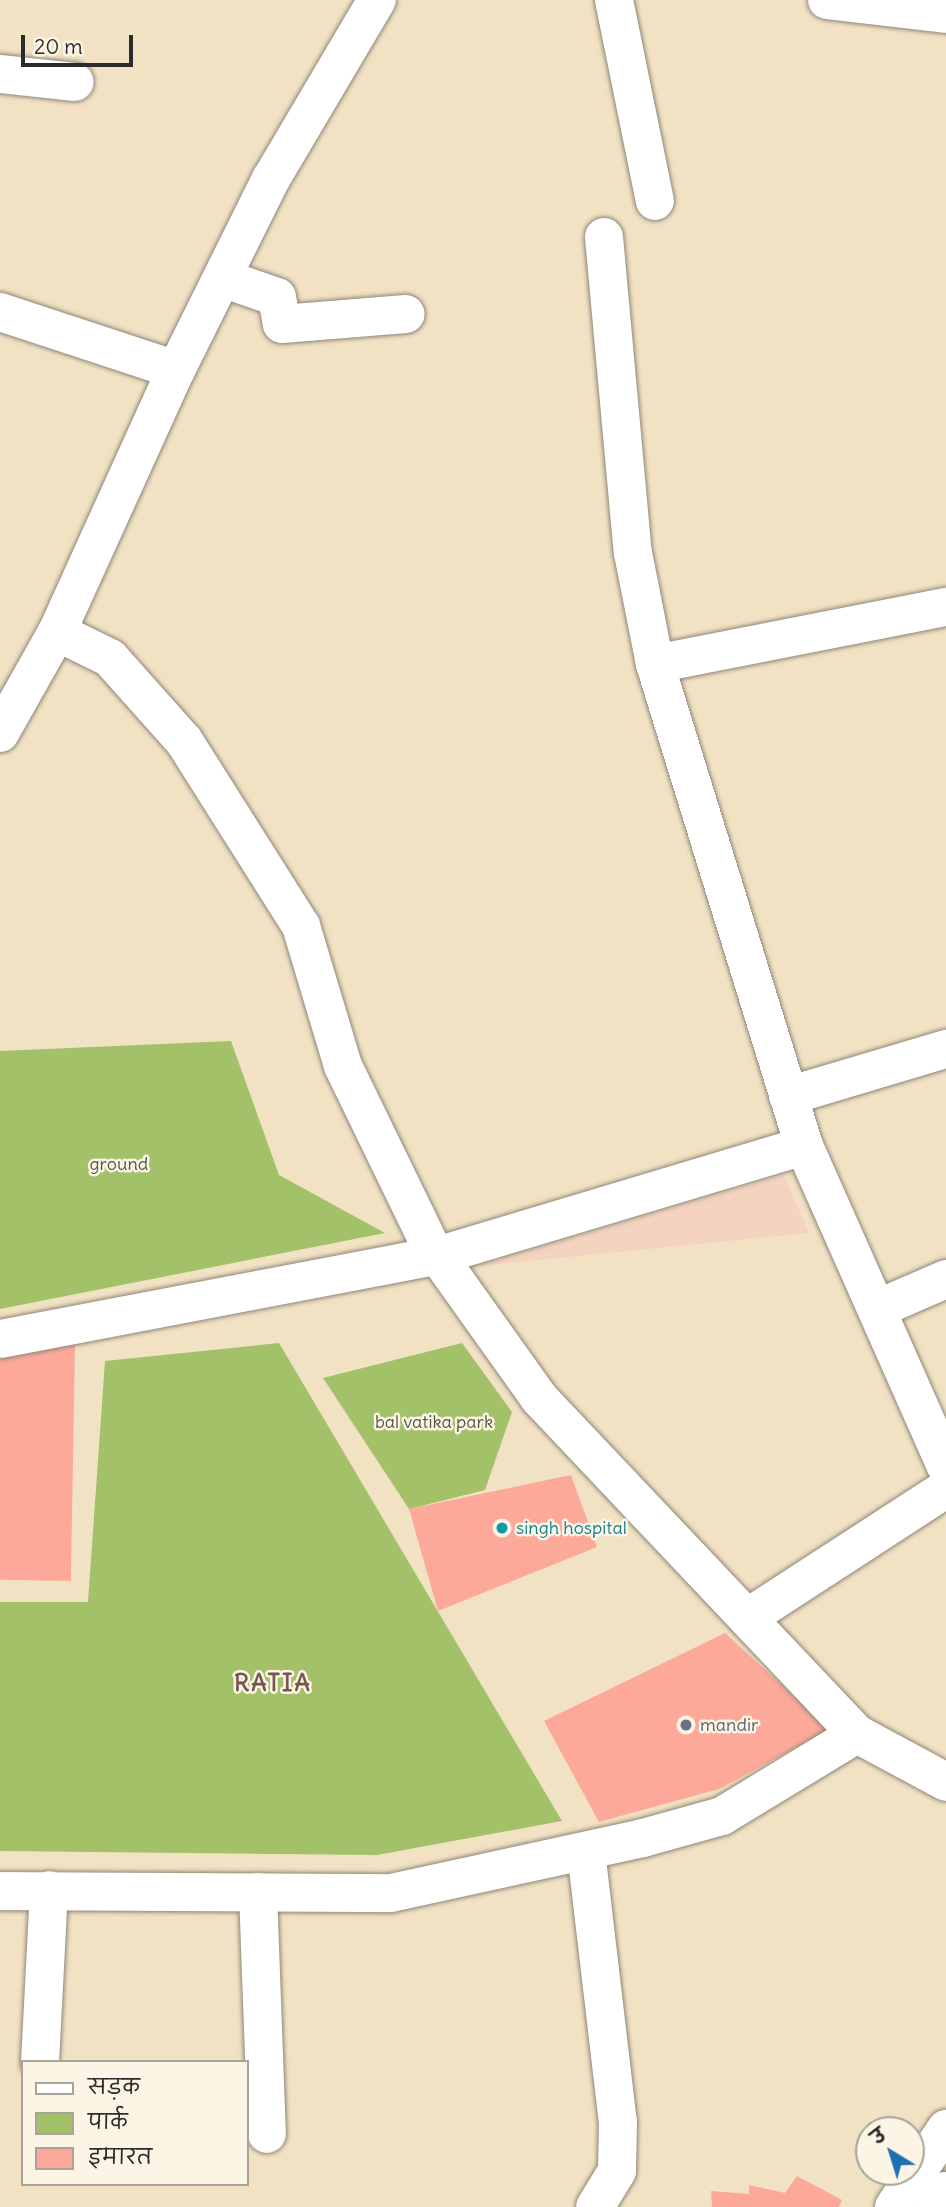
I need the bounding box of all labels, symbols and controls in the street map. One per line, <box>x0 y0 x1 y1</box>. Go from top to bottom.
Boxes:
scale bar <box>24 21 136 65</box>
text: 20 m <box>34 33 83 60</box>
park label: ground <box>90 1153 148 1175</box>
park label: bal vatika park <box>375 1411 493 1433</box>
place label: singh hospital <box>516 1517 627 1539</box>
marker: singh hospital <box>494 1520 510 1536</box>
district label: RATIA <box>235 1669 311 1697</box>
place label: mandir <box>700 1714 758 1736</box>
marker: mandir <box>678 1717 694 1733</box>
legend <box>21 2060 248 2186</box>
text: सड़क <box>88 2073 140 2100</box>
text: पार्क <box>88 2108 128 2135</box>
north arrow <box>855 2116 925 2186</box>
text: उ <box>866 2123 891 2149</box>
text: इमारत <box>88 2143 152 2170</box>

